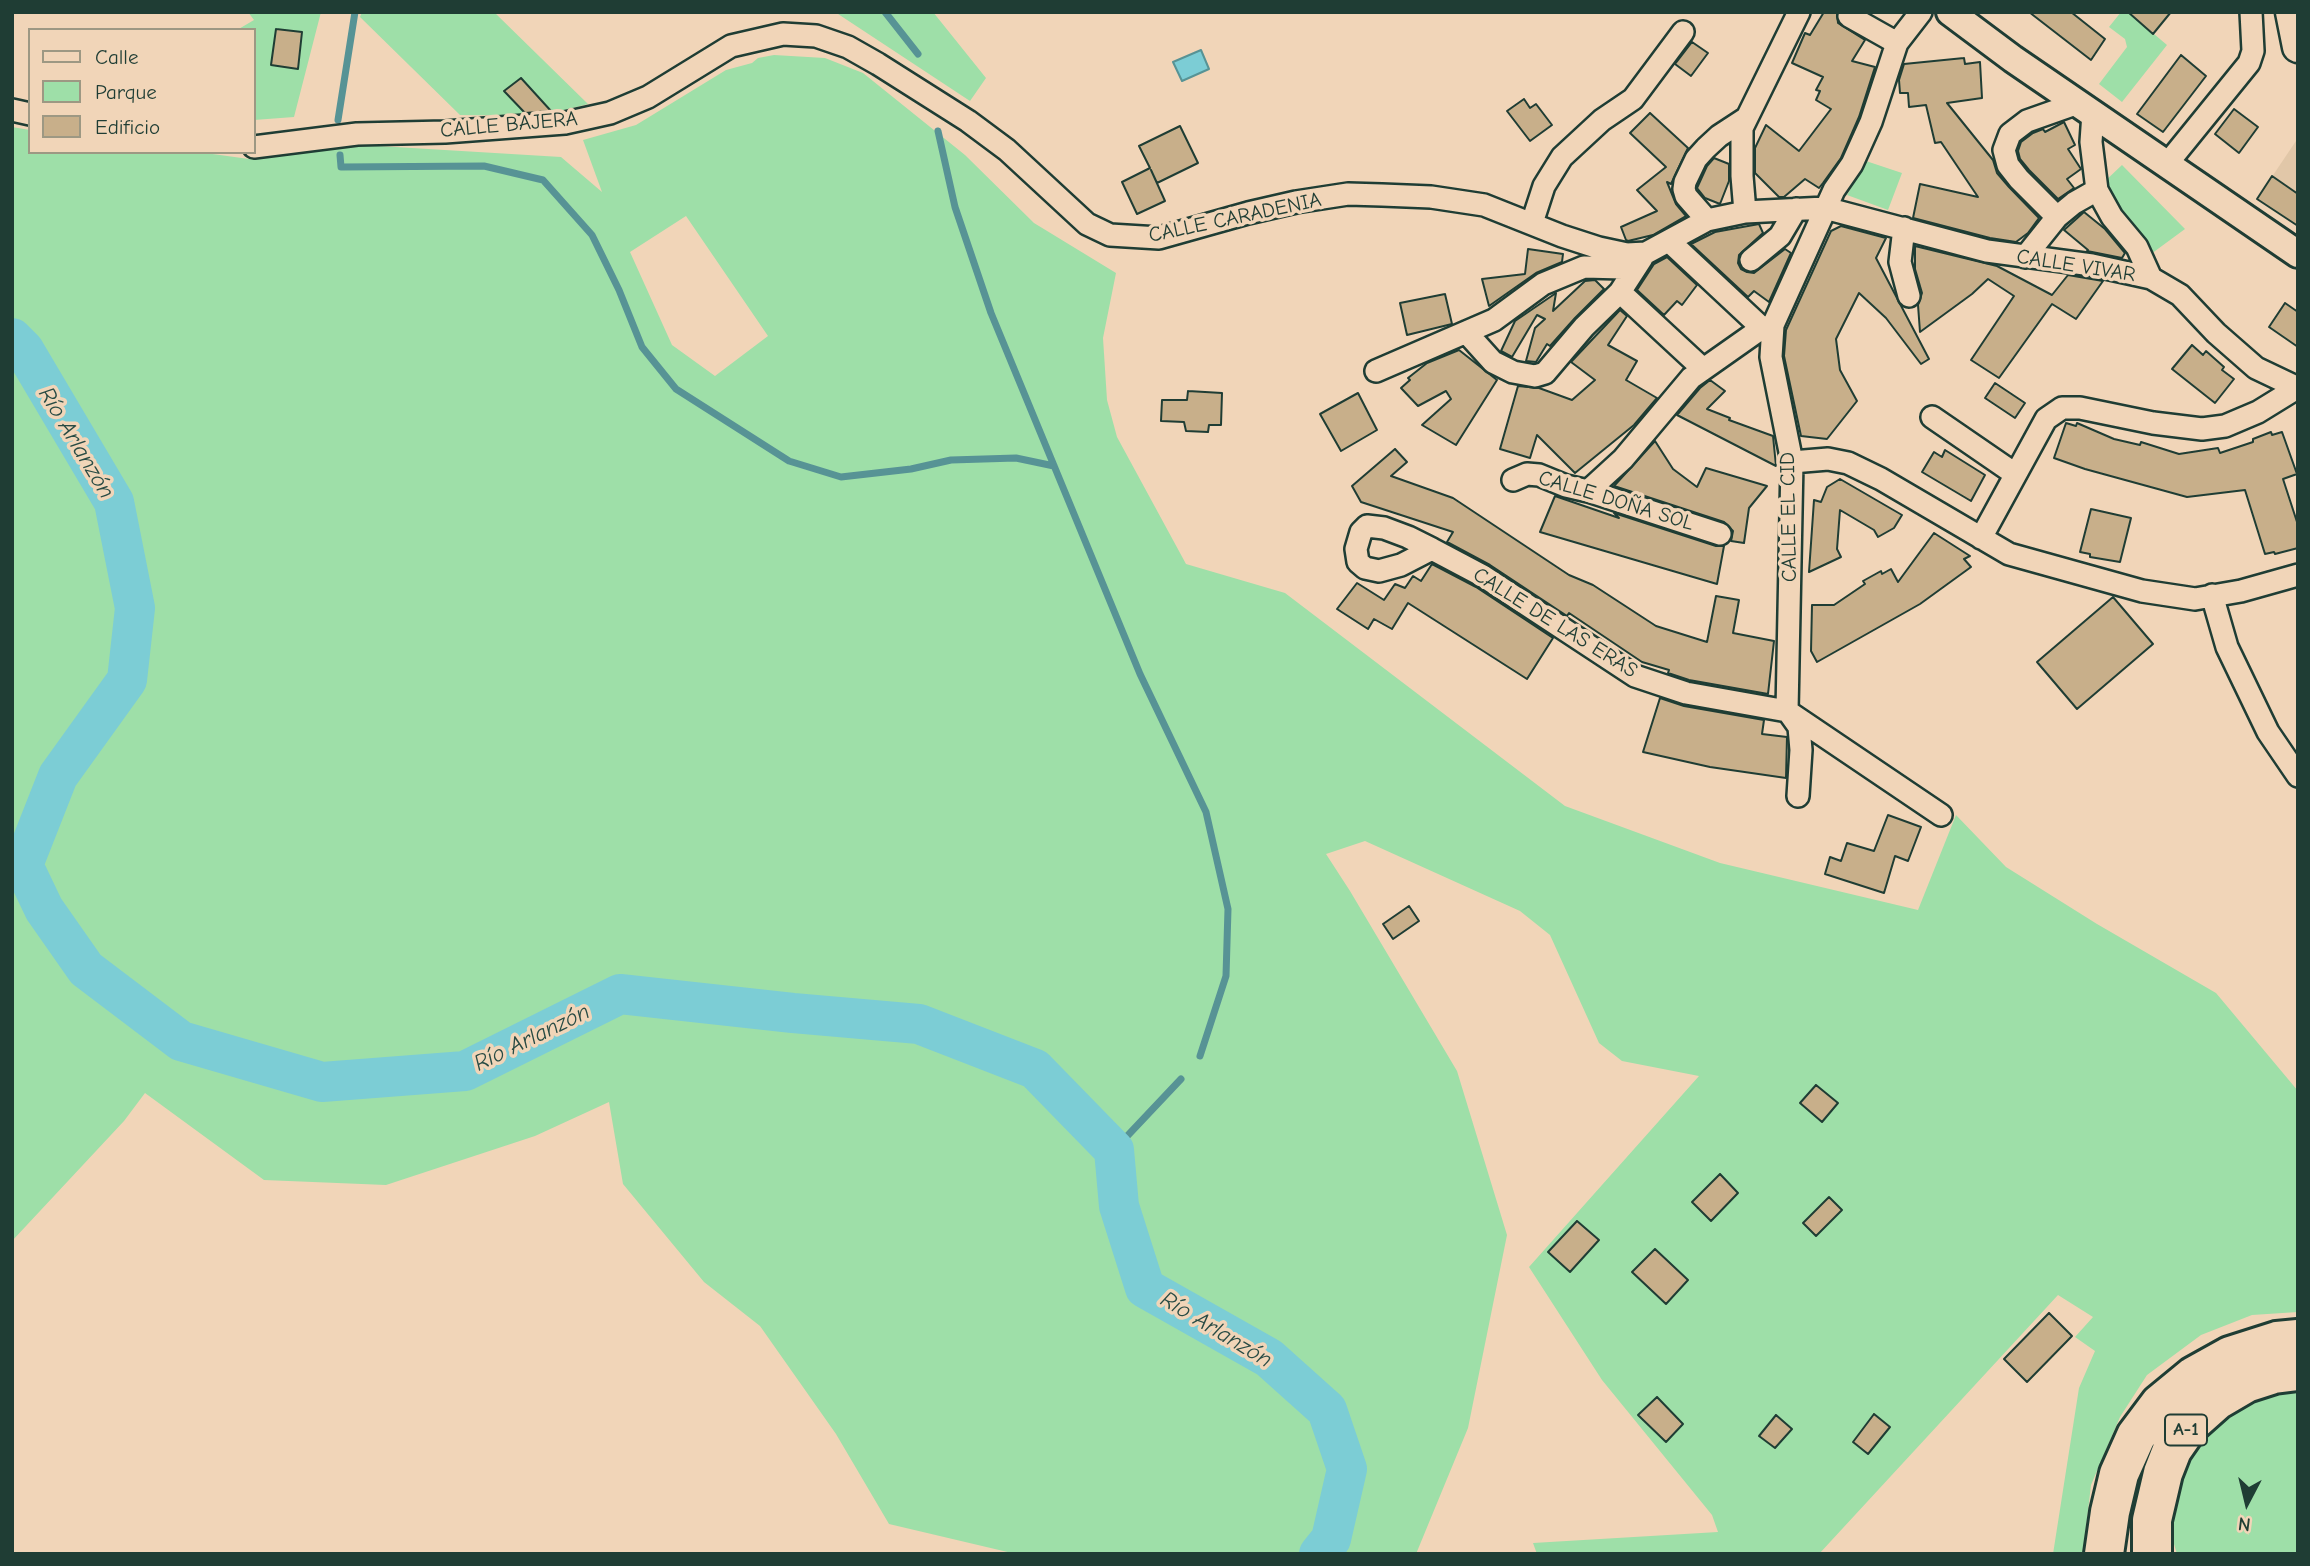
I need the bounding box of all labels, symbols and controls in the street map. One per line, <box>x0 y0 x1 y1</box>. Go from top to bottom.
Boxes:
legend <box>28 28 256 154</box>
text: Calle <box>95 45 138 69</box>
text: Parque <box>95 80 157 104</box>
street label: CALLE BAJERA <box>439 106 579 144</box>
text: Edificio <box>95 115 160 139</box>
street label: CALLE CARADENIA <box>1146 187 1324 249</box>
street label: CALLE VIVAR <box>2015 244 2137 288</box>
water label: Río Arlanzón <box>32 382 120 504</box>
street label: CALLE EL CID <box>1775 452 1803 582</box>
street label: CALLE DOÑA SOL <box>1535 465 1697 537</box>
street label: CALLE DE LAS ERAS <box>1468 562 1642 684</box>
water label: Río Arlanzón <box>470 998 594 1078</box>
water label: Río Arlanzón <box>1155 1286 1277 1374</box>
road number: A-1 <box>2165 1414 2207 1446</box>
north arrow <box>2212 1468 2282 1538</box>
text: N <box>2237 1512 2252 1536</box>

